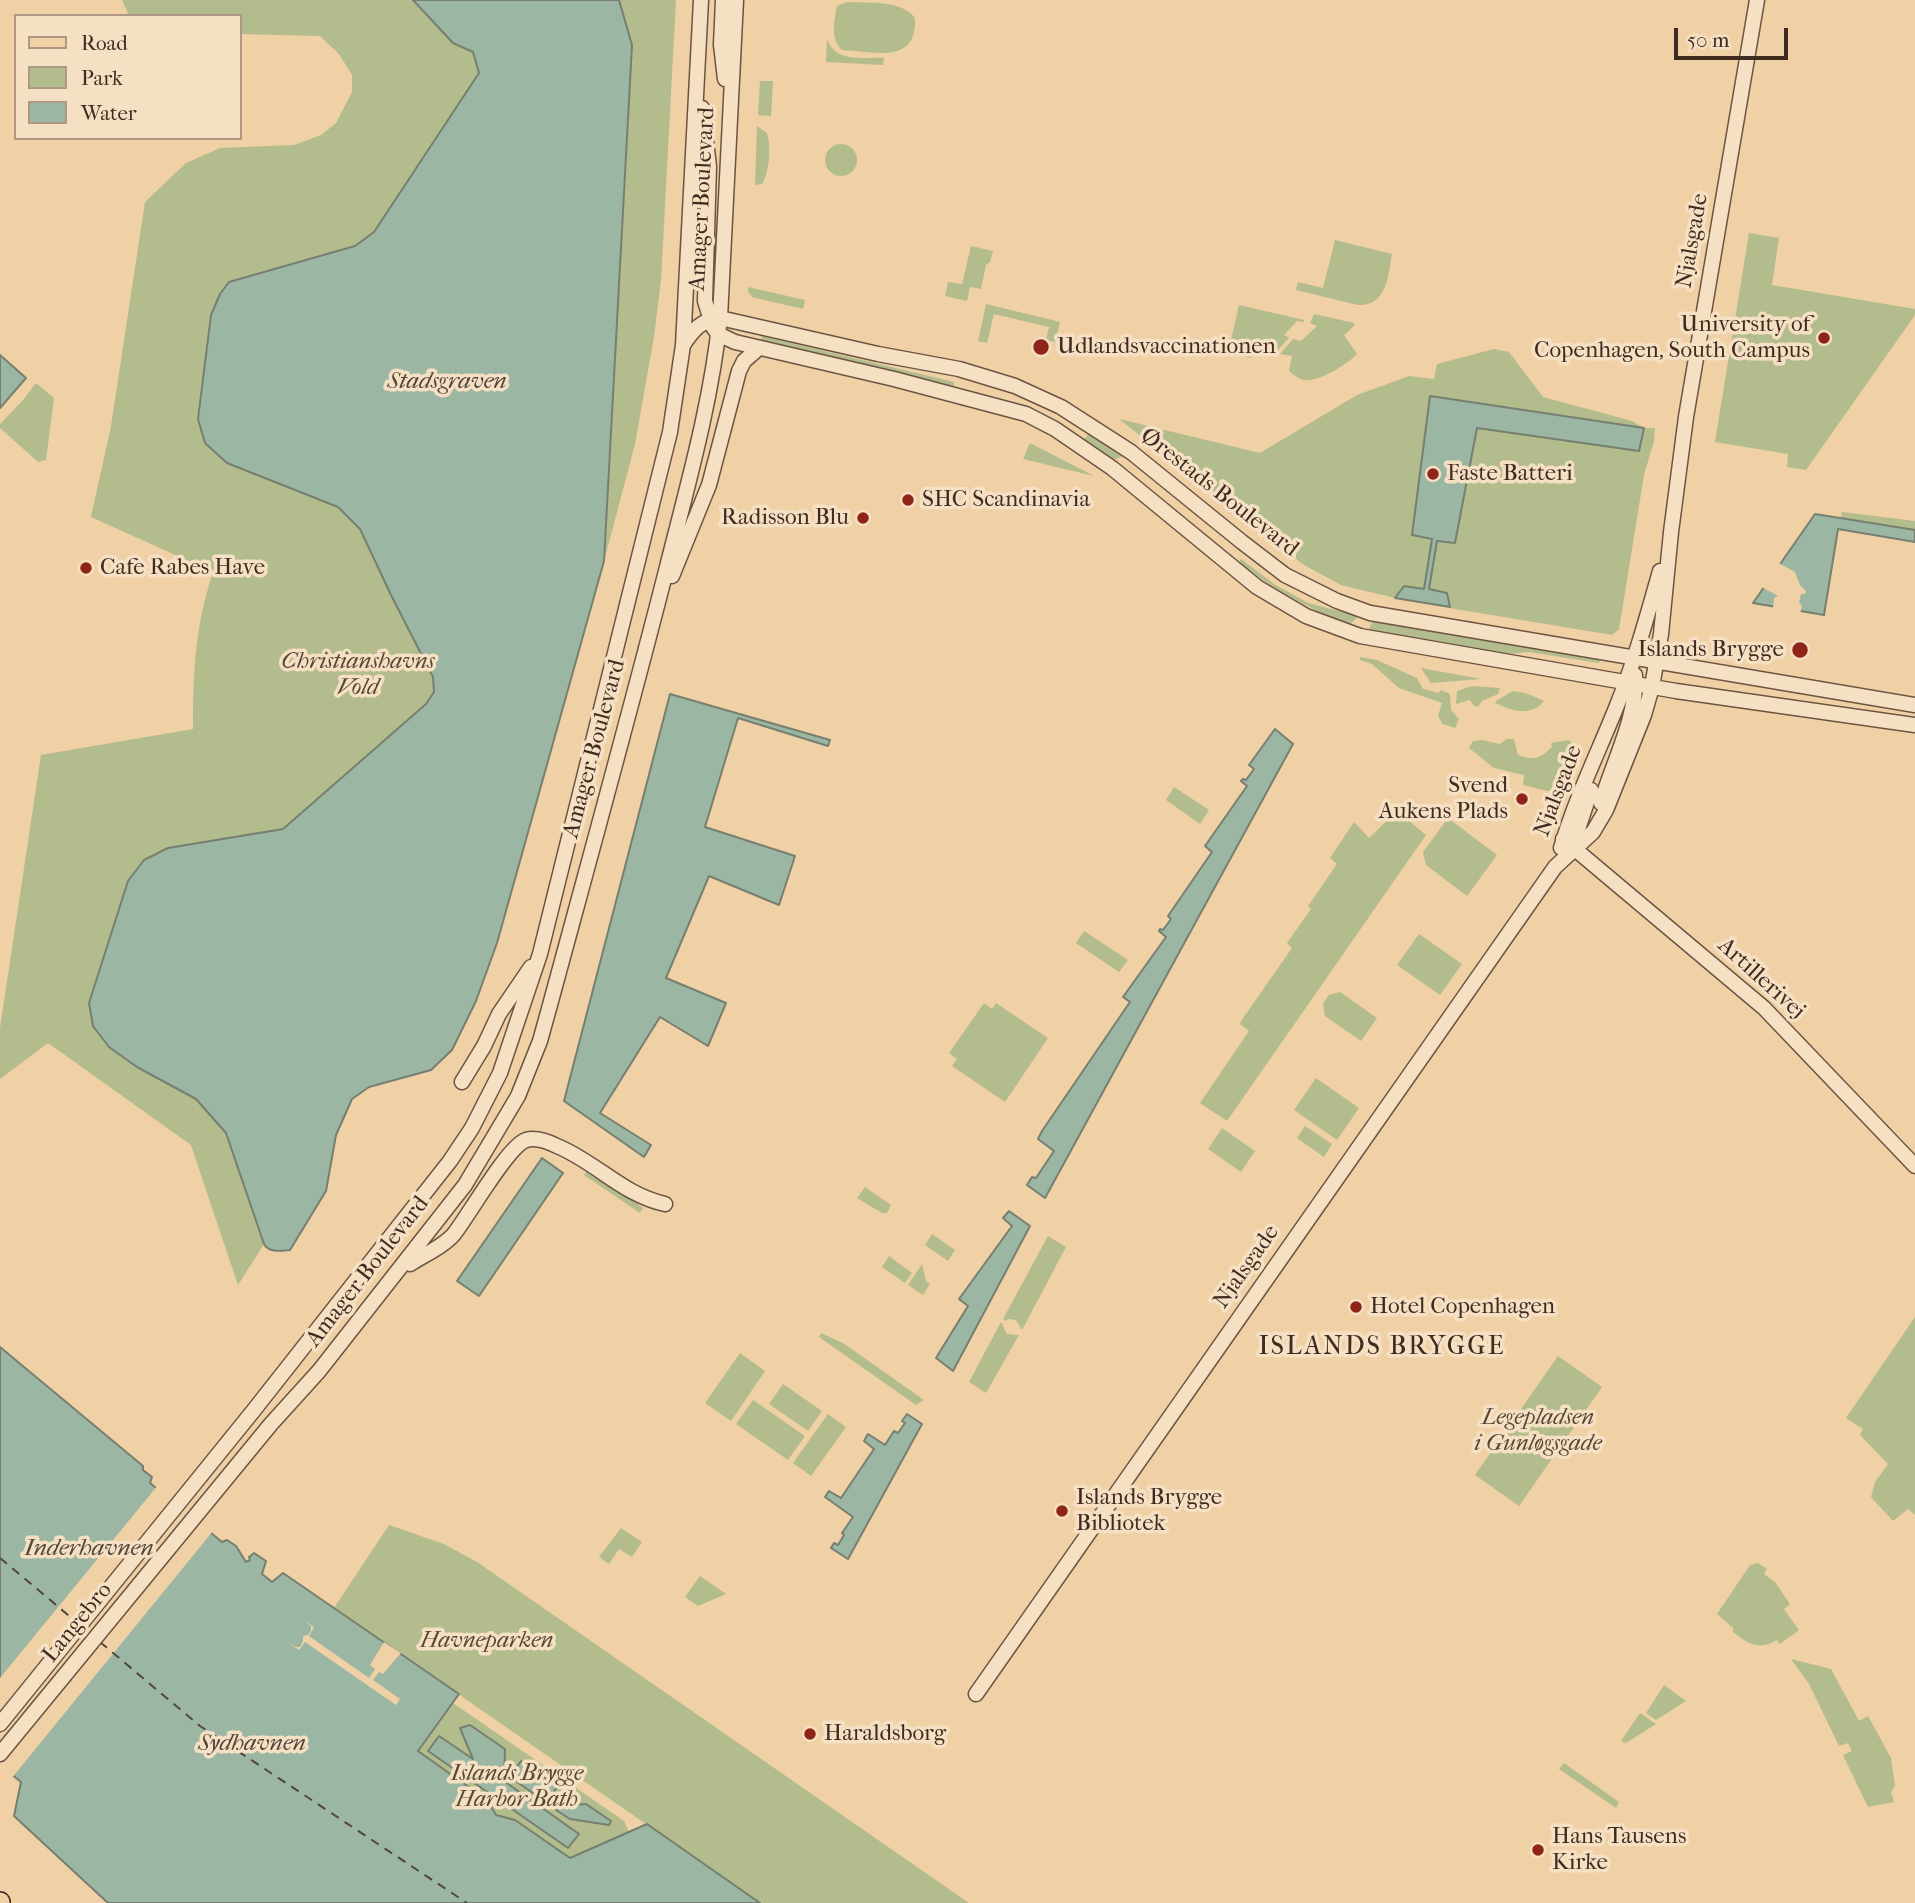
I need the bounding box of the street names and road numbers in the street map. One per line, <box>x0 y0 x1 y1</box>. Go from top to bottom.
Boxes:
street label: Amager Boulevard <box>684 107 722 291</box>
street label: Njalsgade <box>1671 192 1715 290</box>
street label: Ørestads Boulevard <box>1134 423 1304 563</box>
street label: Amager Boulevard <box>558 657 632 841</box>
street label: Njalsgade <box>1529 741 1589 841</box>
street label: Artillerivej <box>1712 933 1810 1025</box>
street label: Amager Boulevard <box>301 1191 435 1353</box>
street label: Njalsgade <box>1208 1220 1286 1314</box>
street label: Langebro <box>37 1577 119 1669</box>

